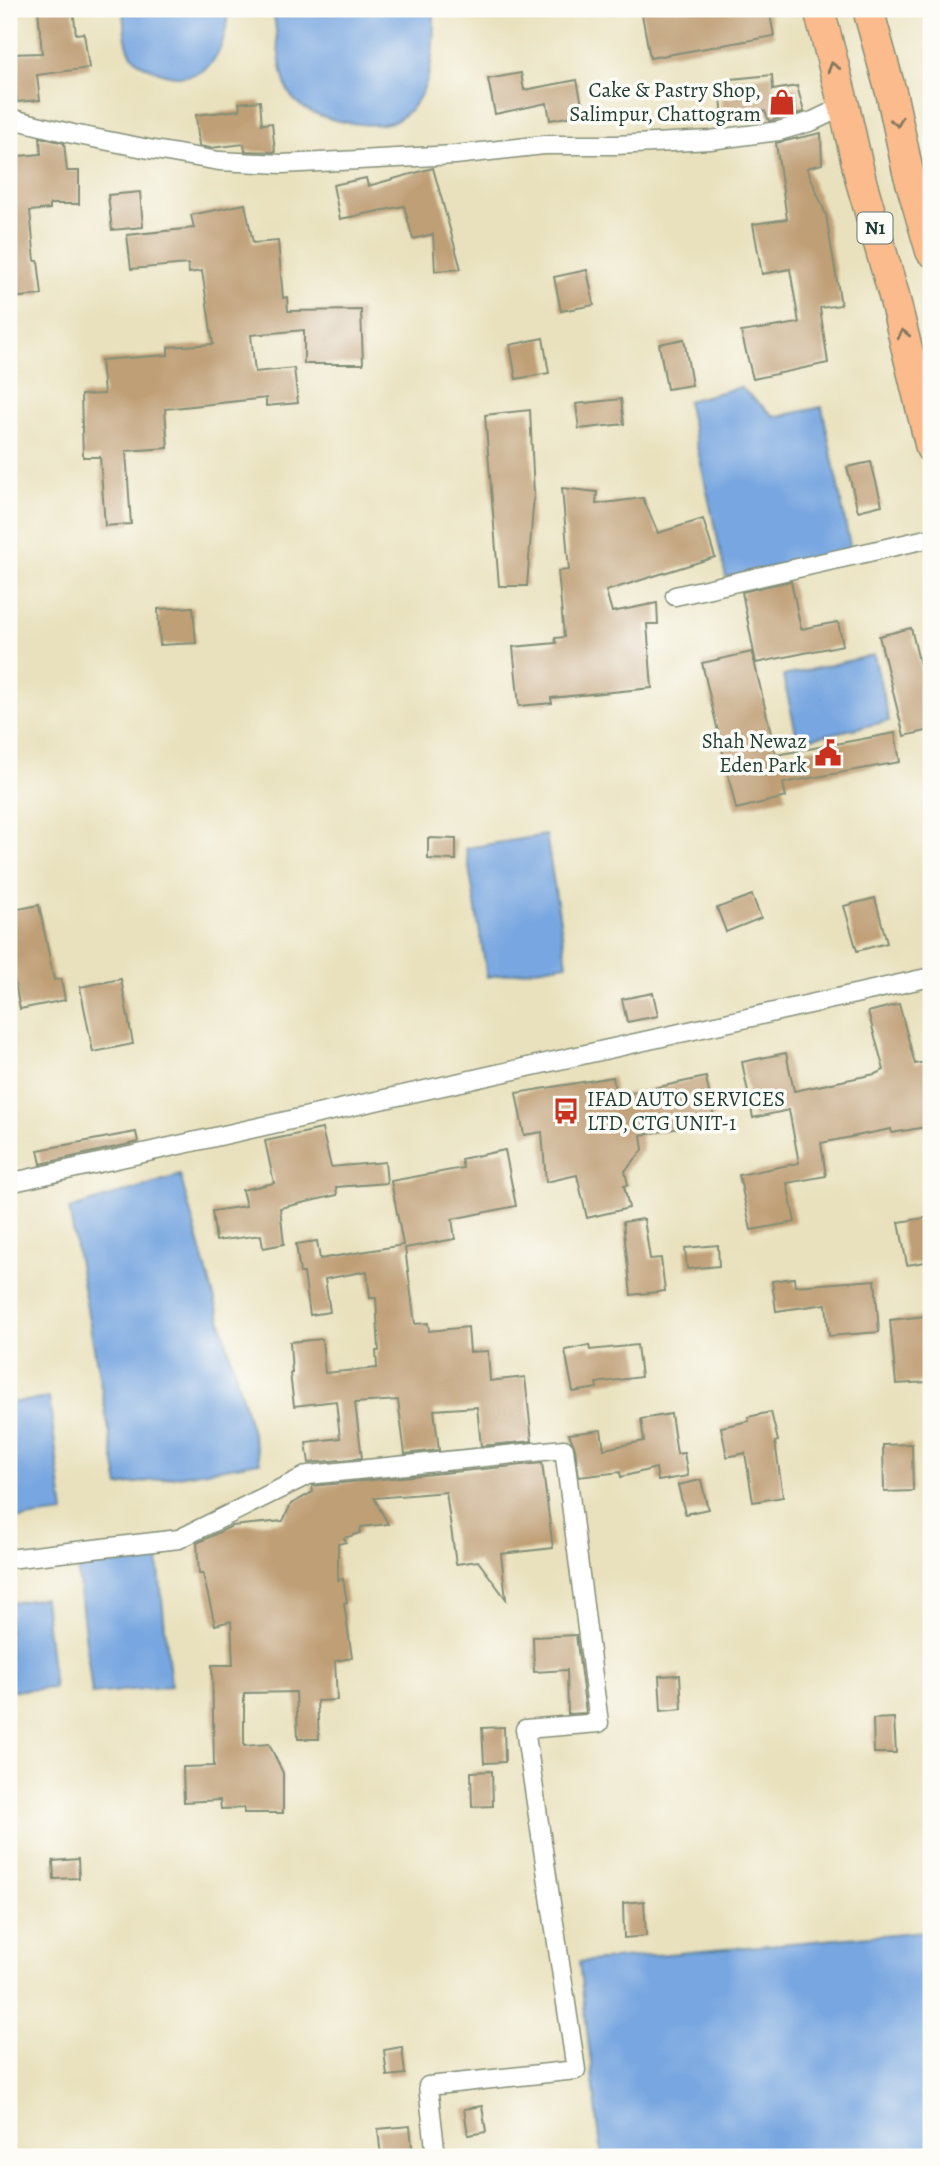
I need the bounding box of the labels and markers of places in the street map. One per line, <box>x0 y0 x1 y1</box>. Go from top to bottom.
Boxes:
place label: Cake & Pastry Shop, Salimpur, Chattogram <box>569 76 761 128</box>
shop icon: Cake & Pastry Shop, Salimpur, Chattogram <box>767 87 797 117</box>
place label: Shah Newaz Eden Park <box>702 727 808 779</box>
public building icon: Shah Newaz Eden Park <box>813 738 843 768</box>
place label: IFAD AUTO SERVICES LTD, CTG UNIT-1 <box>587 1085 785 1137</box>
bus stop icon: IFAD AUTO SERVICES LTD, CTG UNIT-1 <box>551 1096 581 1126</box>

